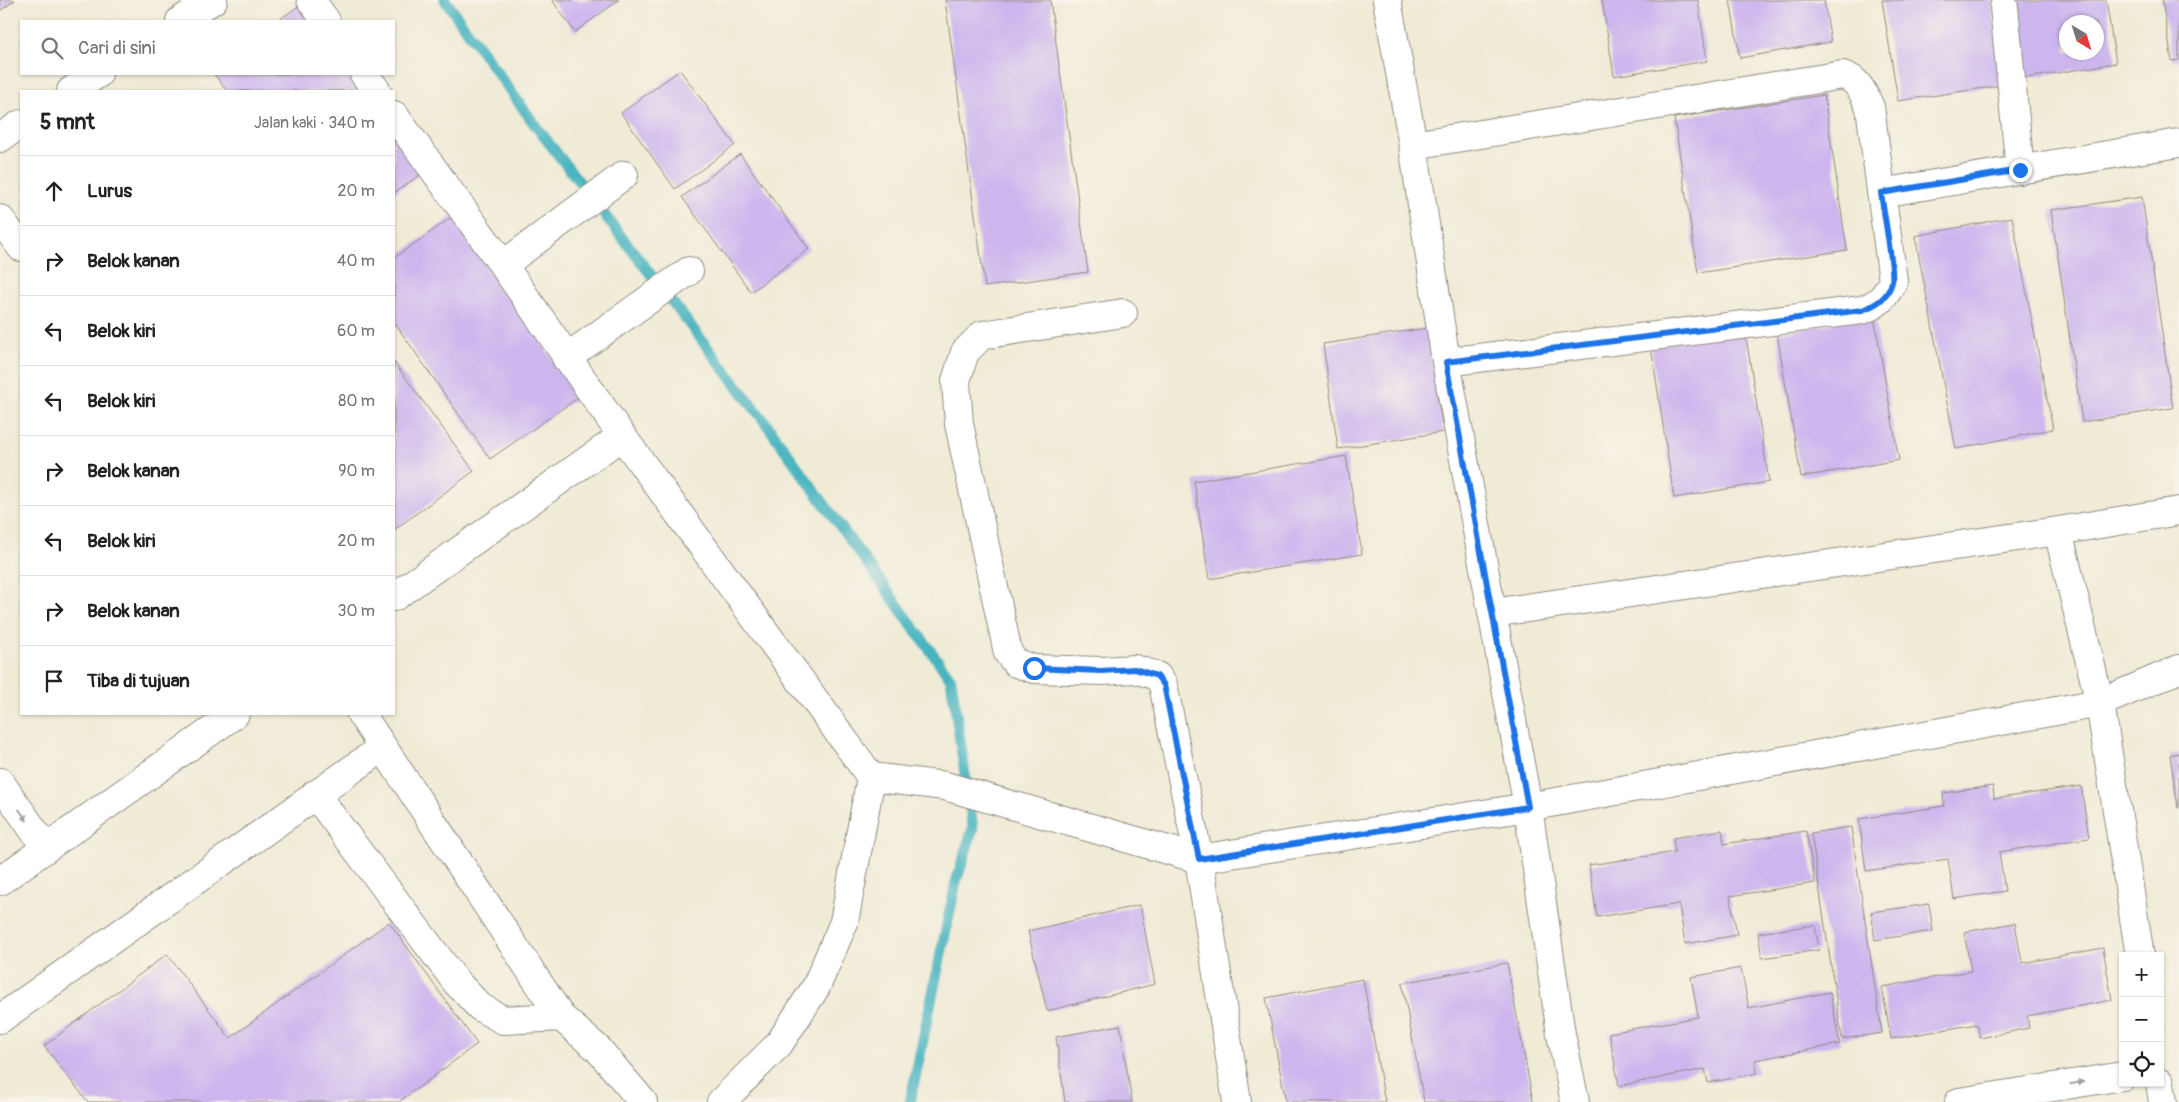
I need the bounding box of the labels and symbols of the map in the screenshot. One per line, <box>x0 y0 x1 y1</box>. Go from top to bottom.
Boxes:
north arrow <box>2059 15 2104 60</box>
route end <box>2009 159 2032 182</box>
route start <box>1023 657 1046 680</box>
one-way arrow <box>18 808 28 822</box>
one-way arrow <box>2069 1079 2085 1087</box>

